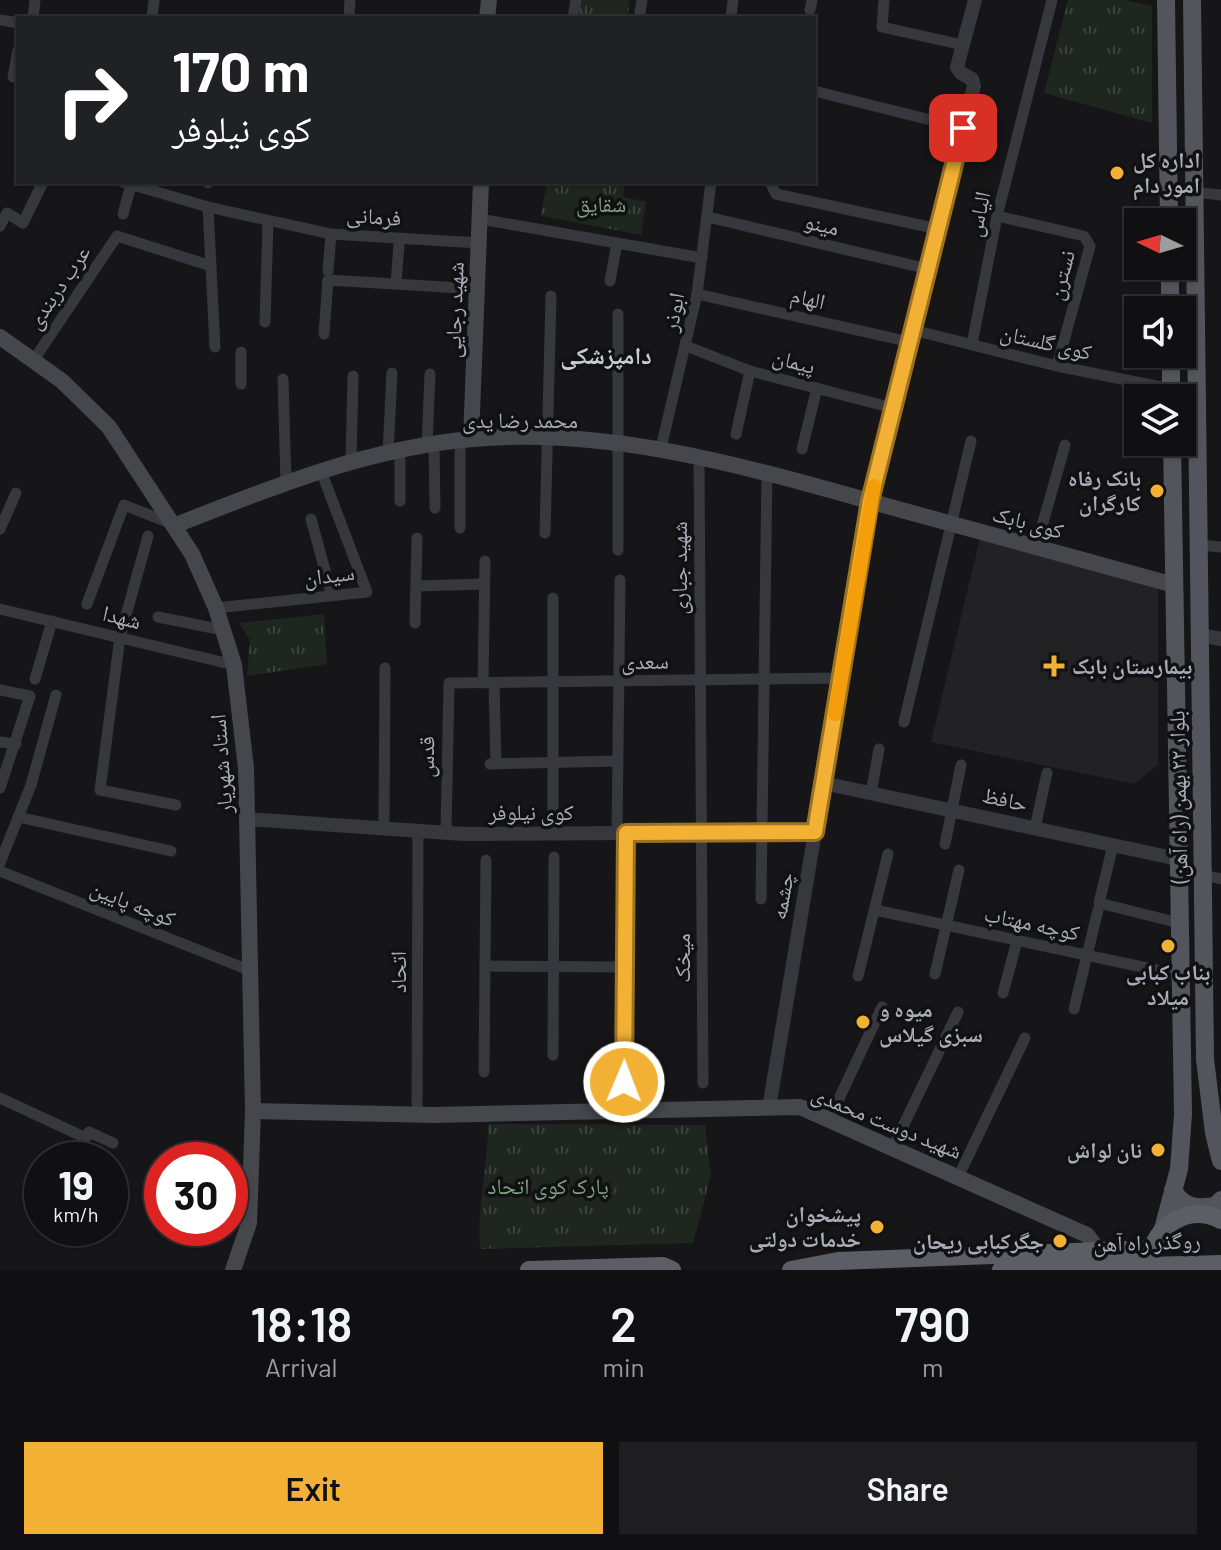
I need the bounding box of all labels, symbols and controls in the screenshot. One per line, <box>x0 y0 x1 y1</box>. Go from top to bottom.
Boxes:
text: 170 m <box>172 36 309 103</box>
icon: right <box>40 48 144 152</box>
pin <box>929 94 997 162</box>
text: کوی نیلوفر <box>172 106 311 149</box>
icon: arrive <box>941 106 985 150</box>
place label: اداره کل امور دام <box>1133 146 1200 201</box>
marker: اداره کل امور دام <box>1108 164 1126 182</box>
street label: الیاس <box>960 189 996 239</box>
park label: شقایق <box>576 190 626 218</box>
street label: فرمانی <box>346 200 402 232</box>
street label: مینو <box>802 206 842 241</box>
north arrow <box>1124 208 1196 280</box>
map controls <box>1124 208 1196 456</box>
street label: عرب دربندی <box>20 240 96 334</box>
street label: نسترن <box>1041 247 1081 303</box>
street label: شهید رجایی <box>438 261 470 359</box>
street label: الهام <box>788 280 828 317</box>
street label: ابوذر <box>655 290 689 335</box>
button: sound <box>1124 296 1196 368</box>
street label: کوی گلستان <box>998 318 1094 366</box>
district label: دامپزشکی <box>560 340 652 370</box>
street label: پیمان <box>770 342 818 380</box>
button: layers <box>1124 384 1196 456</box>
street label: محمد رضا یدی <box>462 406 578 434</box>
place label: بانک رفاه کارگران <box>1068 464 1141 517</box>
marker: بانک رفاه کارگران <box>1148 482 1166 500</box>
street label: کوی بابک <box>990 499 1066 545</box>
street label: شهید جباری <box>665 521 693 615</box>
street label: سیدان <box>302 558 356 592</box>
street label: شهدا <box>100 599 144 634</box>
street label: سعدی <box>621 647 669 675</box>
place label: بیمارستان بابک <box>1072 652 1192 680</box>
marker: بیمارستان بابک <box>1043 655 1065 677</box>
street label: بلوار ۲۲ بهمن (راه آهن) <box>1162 710 1194 885</box>
street label: استاد شهریار <box>204 713 238 816</box>
street label: قدس <box>412 736 440 778</box>
street label: حافظ <box>980 781 1030 816</box>
street label: کوی نیلوفر <box>487 798 574 826</box>
street label: چشمه <box>764 870 800 922</box>
street label: کوچه پایین <box>86 873 180 933</box>
street label: کوچه مهتاب <box>982 899 1082 946</box>
street label: میخک <box>668 933 694 983</box>
marker: بناب کبابی میلاد <box>1159 937 1177 955</box>
street label: اتحاد <box>384 951 410 993</box>
place label: بناب کبابی میلاد <box>1126 958 1210 1010</box>
place label: میوه و سبزی گیلاس <box>879 995 983 1048</box>
marker: میوه و سبزی گیلاس <box>854 1013 872 1031</box>
position arrow <box>582 1040 666 1124</box>
street label: شهید دوست محمدی <box>808 1079 966 1165</box>
place label: نان لواش <box>1067 1136 1142 1164</box>
marker: نان لواش <box>1149 1141 1167 1159</box>
speed limit sign: 30 <box>144 1142 248 1246</box>
text: 19 <box>58 1160 94 1208</box>
park label: پارک کوی اتحاد <box>487 1172 609 1200</box>
place label: پیشخوان خدمات دولتی <box>749 1200 861 1253</box>
text: km/h <box>53 1202 99 1226</box>
marker: پیشخوان خدمات دولتی <box>868 1218 886 1236</box>
street label: روگذر راه آهن <box>1093 1226 1201 1258</box>
place label: جگرکبابی ریحان <box>913 1227 1044 1255</box>
marker: جگرکبابی ریحان <box>1051 1232 1069 1250</box>
text: 18:18 <box>250 1294 352 1352</box>
text: 2 <box>610 1294 637 1352</box>
text: 790 <box>895 1294 971 1352</box>
text: Arrival <box>265 1351 338 1382</box>
text: min <box>602 1351 645 1382</box>
text: m <box>922 1351 944 1382</box>
button: Exit <box>24 1442 603 1534</box>
button: Share <box>619 1442 1197 1534</box>

